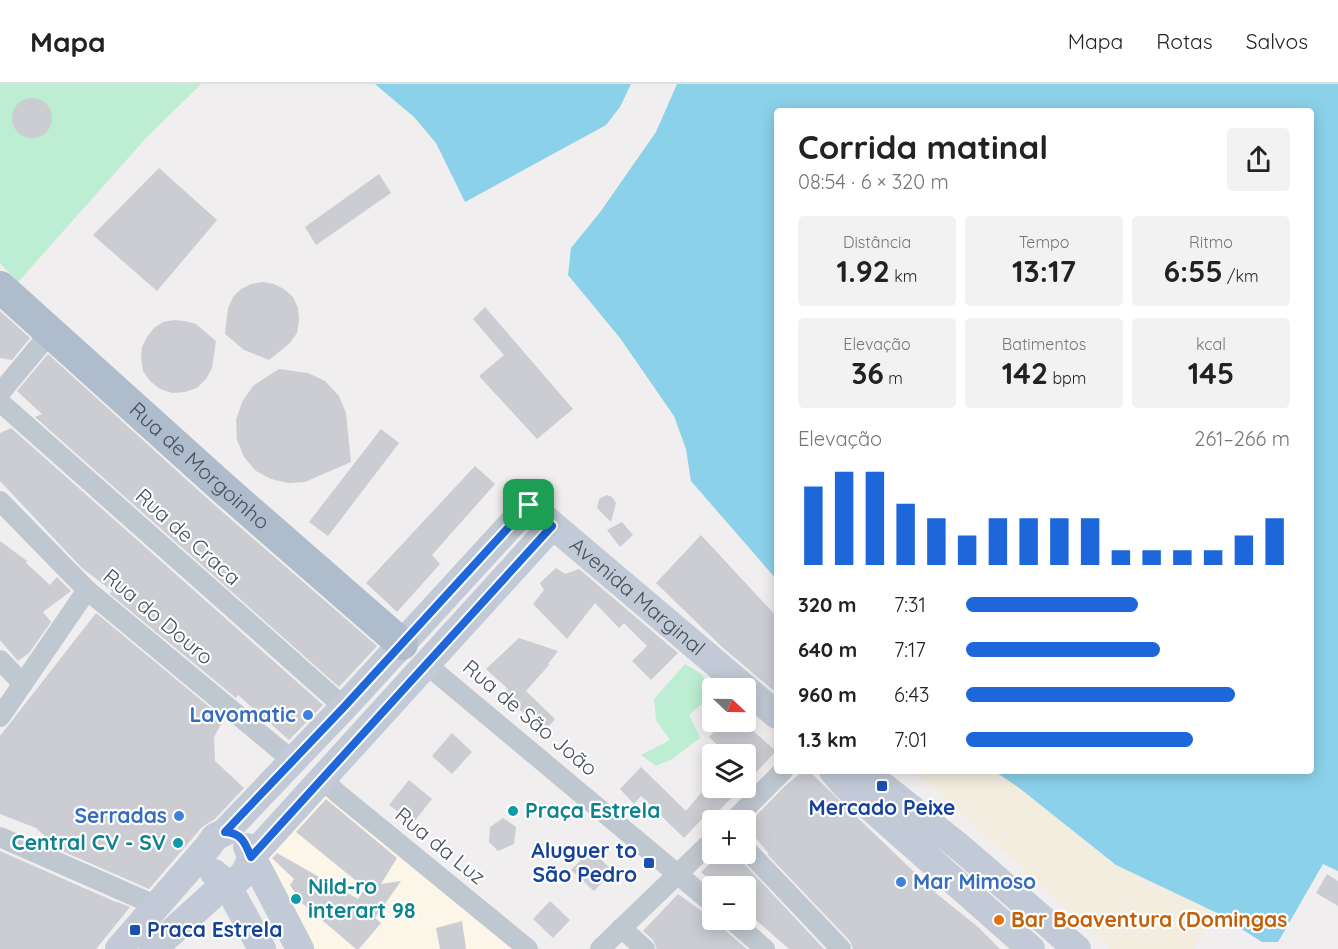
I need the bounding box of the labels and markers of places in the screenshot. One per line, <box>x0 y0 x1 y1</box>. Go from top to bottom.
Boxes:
pin <box>503 479 554 530</box>
place label: Lavomatic <box>189 701 296 727</box>
marker: Lavomatic <box>301 708 315 722</box>
marker: Mercado Peixe <box>875 779 889 793</box>
place label: Mercado Peixe <box>809 794 955 820</box>
place label: Praça Estrela <box>525 797 660 823</box>
place label: Serradas <box>74 802 167 828</box>
marker: Praça Estrela <box>506 804 520 818</box>
marker: Serradas <box>172 809 186 823</box>
place label: Central CV - SV <box>11 829 166 855</box>
marker: Central CV - SV <box>171 836 185 850</box>
place label: Aluguer to São Pedro <box>531 837 637 887</box>
marker: Aluguer to São Pedro <box>642 856 656 870</box>
place label: Mar Mimoso <box>913 868 1036 894</box>
place label: Nild-ro interart 98 <box>308 873 415 923</box>
marker: Mar Mimoso <box>894 875 908 889</box>
marker: Nild-ro interart 98 <box>289 892 303 906</box>
place label: Bar Boaventura (Domingas <box>1011 906 1287 932</box>
marker: Bar Boaventura (Domingas <box>992 913 1006 927</box>
place label: Praca Estrela <box>147 916 282 942</box>
marker: Praca Estrela <box>128 923 142 937</box>

